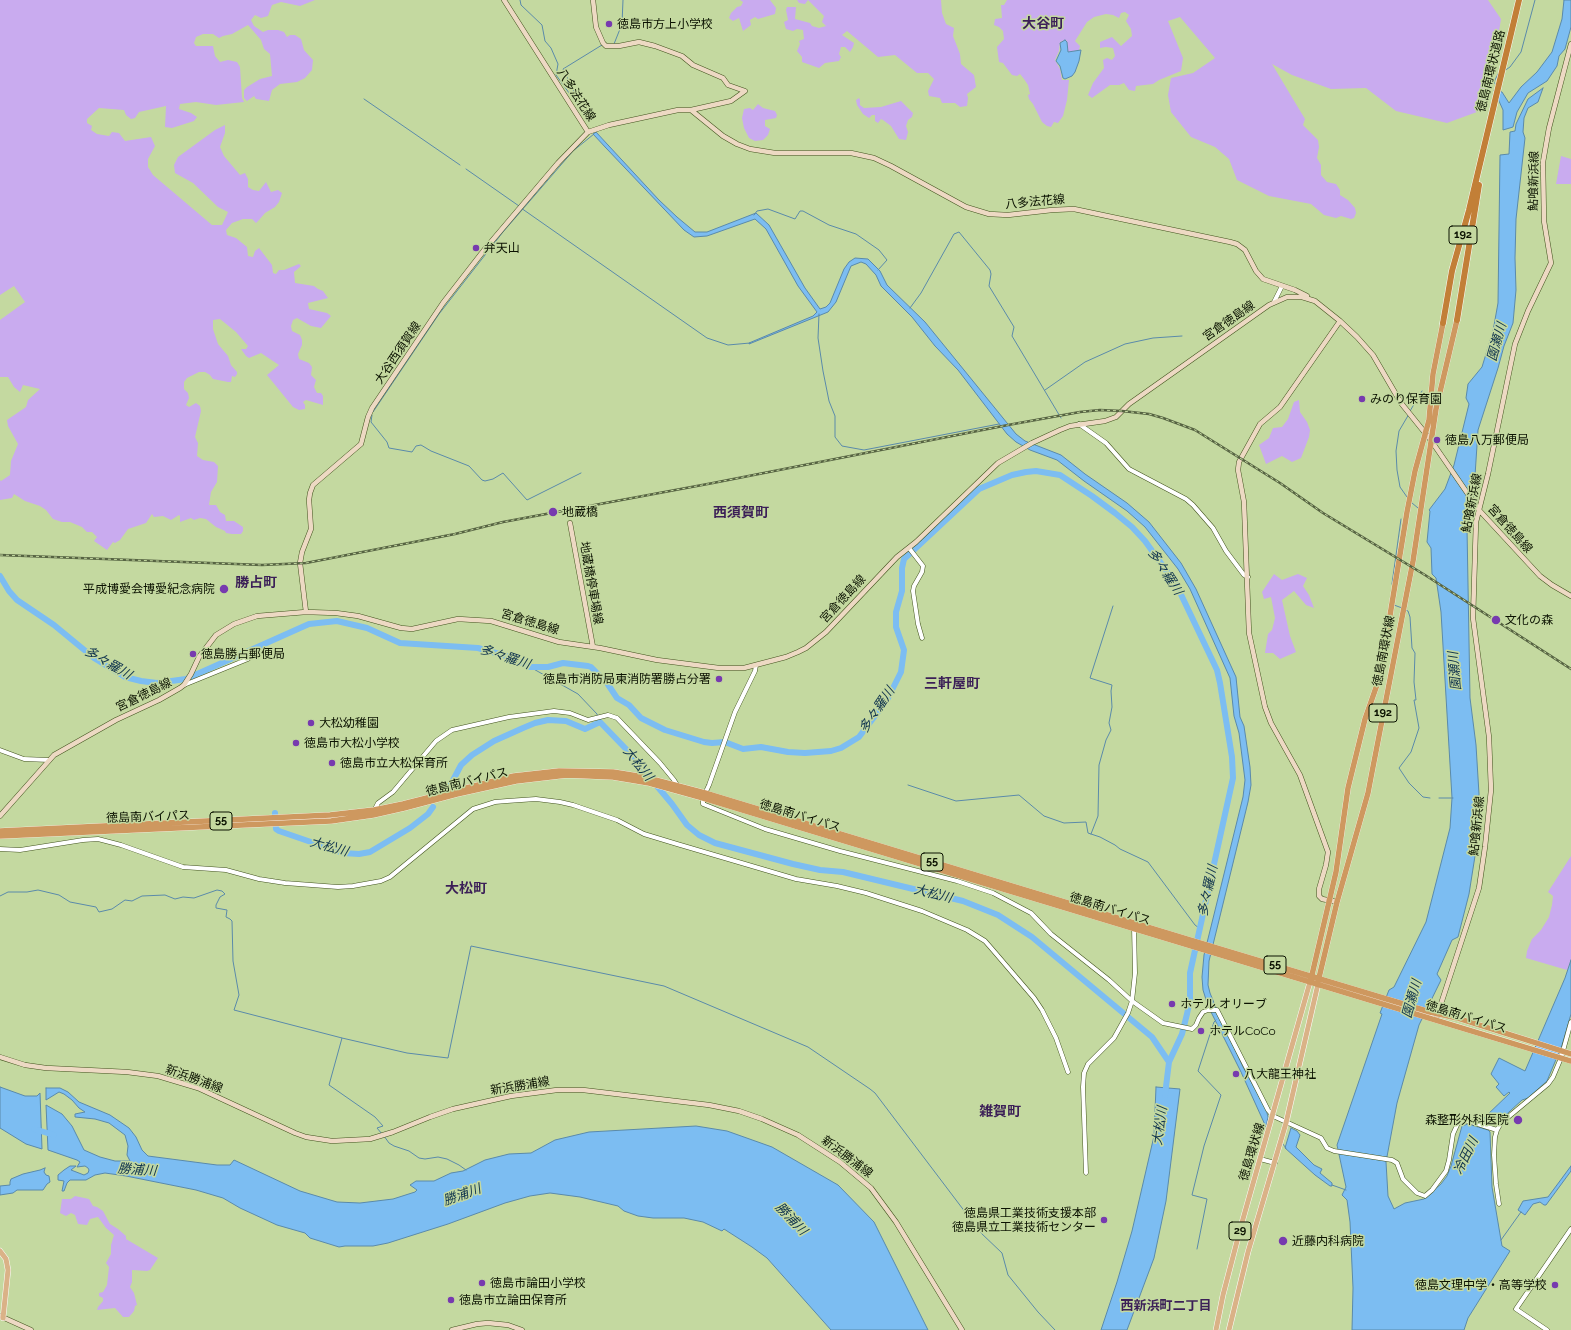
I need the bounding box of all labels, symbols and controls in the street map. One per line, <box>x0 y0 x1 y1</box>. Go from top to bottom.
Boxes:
district label: 大谷町 <box>1022 16 1064 32</box>
place label: 徳島市方上小学校 <box>617 17 713 31</box>
marker: 徳島市方上小学校 <box>604 19 614 29</box>
street label: 徳島南環状道路 <box>1474 29 1508 113</box>
street label: 八多法花線 <box>554 66 598 124</box>
street label: 鮎喰新浜線 <box>1526 151 1542 211</box>
street label: 八多法花線 <box>1004 192 1066 212</box>
road number: 192 <box>1449 226 1477 244</box>
place label: 弁天山 <box>484 241 520 255</box>
marker: 弁天山 <box>471 243 481 253</box>
street label: 宮倉徳島線 <box>1200 298 1258 344</box>
street label: 大谷西須賀線 <box>372 319 424 387</box>
water label: 園瀬川 <box>1484 321 1510 363</box>
place label: みのり保育園 <box>1370 392 1442 406</box>
marker: みのり保育園 <box>1357 394 1367 404</box>
place label: 徳島八万郵便局 <box>1445 433 1529 447</box>
marker: 徳島八万郵便局 <box>1432 435 1442 445</box>
street label: 鮎喰新浜線 <box>1459 472 1485 534</box>
street label: 宮倉徳島線 <box>1485 502 1535 556</box>
place label: 地蔵橋 <box>562 505 598 519</box>
district label: 西須賀町 <box>713 505 769 521</box>
marker: 地蔵橋 <box>547 506 559 518</box>
street label: 地蔵橋停車場線 <box>577 540 605 626</box>
water label: 多々羅川 <box>1144 546 1186 598</box>
street label: 宮倉徳島線 <box>817 572 869 626</box>
district label: 勝占町 <box>235 575 277 591</box>
place label: 平成博愛会博愛紀念病院 <box>83 582 215 596</box>
marker: 平成博愛会博愛紀念病院 <box>218 583 230 595</box>
street label: 宮倉徳島線 <box>499 606 561 638</box>
place label: 文化の森 <box>1505 613 1553 627</box>
street label: 徳島南環状線 <box>1370 614 1398 688</box>
marker: 文化の森 <box>1490 614 1502 626</box>
water label: 多々羅川 <box>478 642 532 672</box>
water label: 多々羅川 <box>82 643 134 683</box>
place label: 徳島勝占郵便局 <box>201 647 285 661</box>
marker: 徳島勝占郵便局 <box>188 649 198 659</box>
water label: 園瀬川 <box>1446 651 1464 691</box>
place label: 徳島市消防局東消防署勝占分署 <box>543 672 711 686</box>
marker: 徳島市消防局東消防署勝占分署 <box>714 674 724 684</box>
street label: 宮倉徳島線 <box>114 675 174 715</box>
district label: 三軒屋町 <box>924 676 980 692</box>
water label: 多々羅川 <box>856 684 898 736</box>
road number: 192 <box>1369 704 1397 722</box>
place label: 大松幼稚園 <box>319 716 379 730</box>
marker: 大松幼稚園 <box>306 718 316 728</box>
place label: 徳島市大松小学校 <box>304 736 400 750</box>
marker: 徳島市大松小学校 <box>291 738 301 748</box>
water label: 大松川 <box>620 744 656 784</box>
place label: 徳島市立大松保育所 <box>340 756 448 770</box>
marker: 徳島市立大松保育所 <box>327 758 337 768</box>
street label: 徳島南バイパス <box>425 765 509 799</box>
street label: 鮎喰新浜線 <box>1467 795 1487 857</box>
street label: 徳島南バイパス <box>758 797 842 835</box>
street label: 徳島南バイパス <box>106 808 190 826</box>
road number: 55 <box>210 812 232 830</box>
water label: 大松川 <box>308 834 350 860</box>
road number: 55 <box>921 853 943 871</box>
water label: 多々羅川 <box>1195 864 1221 918</box>
district label: 大松町 <box>445 881 487 897</box>
water label: 大松川 <box>912 882 954 906</box>
street label: 徳島南バイパス <box>1068 890 1152 928</box>
road number: 55 <box>1264 956 1286 974</box>
water label: 園瀬川 <box>1399 978 1425 1020</box>
place label: ホテル オリーブ <box>1180 997 1267 1011</box>
street label: 徳島南バイパス <box>1424 998 1508 1036</box>
marker: ホテル オリーブ <box>1167 999 1177 1009</box>
place label: ホテルCoCo <box>1209 1024 1276 1038</box>
marker: ホテルCoCo <box>1196 1026 1206 1036</box>
street label: 新浜勝浦線 <box>163 1062 225 1096</box>
place label: 八大龍王神社 <box>1244 1067 1316 1081</box>
marker: 八大龍王神社 <box>1231 1069 1241 1079</box>
street label: 新浜勝浦線 <box>489 1074 551 1098</box>
district label: 雑賀町 <box>979 1104 1021 1120</box>
water label: 大松川 <box>1150 1106 1170 1146</box>
place label: 森整形外科医院 <box>1425 1113 1509 1127</box>
marker: 森整形外科医院 <box>1512 1114 1524 1126</box>
street label: 徳島環状線 <box>1236 1121 1268 1183</box>
street label: 新浜勝浦線 <box>819 1133 875 1181</box>
water label: 冷田川 <box>1450 1135 1482 1177</box>
water label: 勝浦川 <box>117 1161 157 1179</box>
water label: 勝浦川 <box>441 1181 483 1209</box>
water label: 勝浦川 <box>772 1200 810 1238</box>
place label: 徳島県工業技術支援本部 徳島県立工業技術センター <box>952 1206 1096 1234</box>
marker: 徳島県工業技術支援本部 徳島県立工業技術センター <box>1099 1215 1109 1225</box>
road number: 29 <box>1229 1222 1251 1240</box>
place label: 近藤内科病院 <box>1292 1234 1364 1248</box>
marker: 近藤内科病院 <box>1277 1235 1289 1247</box>
place label: 徳島市論田小学校 <box>490 1276 586 1290</box>
marker: 徳島市論田小学校 <box>477 1278 487 1288</box>
place label: 徳島文理中学・高等学校 <box>1415 1278 1547 1292</box>
marker: 徳島文理中学・高等学校 <box>1550 1280 1560 1290</box>
place label: 徳島市立論田保育所 <box>459 1293 567 1307</box>
marker: 徳島市立論田保育所 <box>446 1295 456 1305</box>
district label: 西新浜町二丁目 <box>1121 1298 1211 1314</box>

